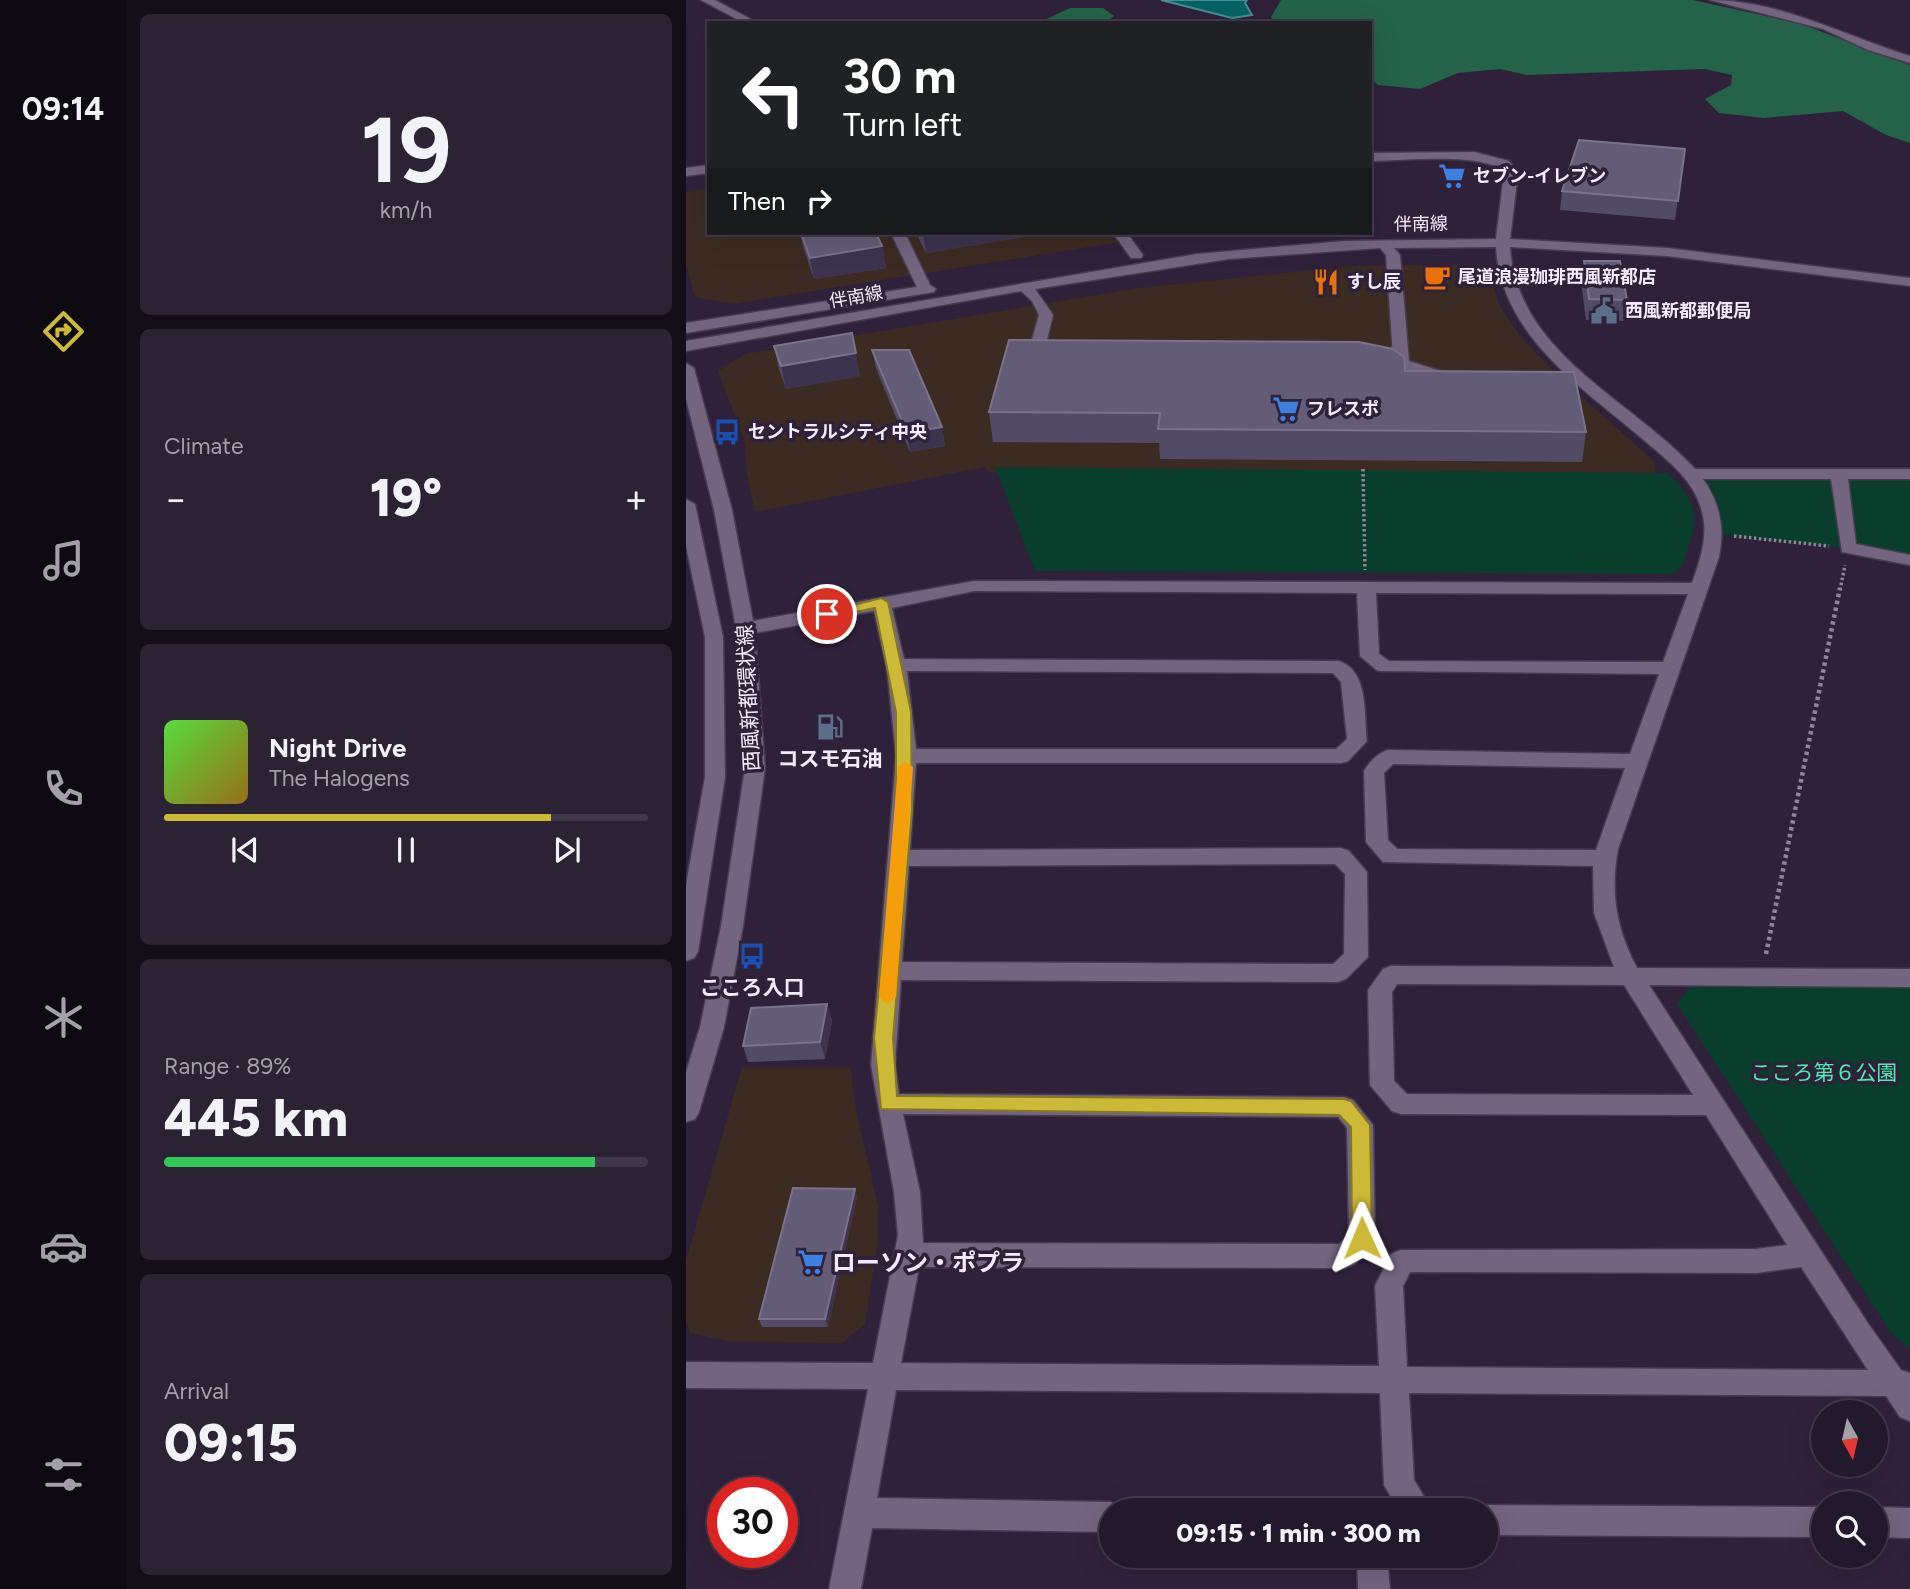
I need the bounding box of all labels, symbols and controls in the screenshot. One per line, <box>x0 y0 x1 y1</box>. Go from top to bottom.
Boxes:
text: 30 m <box>843 46 956 105</box>
icon: left <box>728 49 819 140</box>
text: 09:14 <box>22 90 104 128</box>
text: 19 <box>360 96 452 205</box>
text: Turn left <box>843 106 962 144</box>
supermarket icon: セブン-イレブン <box>1437 161 1467 191</box>
place label: セブン-イレブン <box>1473 165 1606 187</box>
icon: right <box>800 182 838 220</box>
text: Then <box>728 185 786 217</box>
text: km/h <box>380 196 432 224</box>
street label: 伴南線 <box>1394 213 1448 235</box>
cafe icon: 尾道浪漫珈琲西風新都店 <box>1422 262 1452 292</box>
place label: 尾道浪漫珈琲西風新都店 <box>1458 266 1656 288</box>
restaurant icon: すし辰 <box>1311 267 1341 297</box>
place label: すし辰 <box>1347 271 1401 293</box>
street label: 伴南線 <box>828 281 884 313</box>
public building icon: 西風新都郵便局 <box>1589 296 1619 326</box>
place label: 西風新都郵便局 <box>1625 300 1751 322</box>
icon: directions <box>39 307 88 356</box>
supermarket icon: フレスポ <box>1271 394 1301 424</box>
place label: フレスポ <box>1307 398 1379 420</box>
bus stop icon: セントラルシティ中央 <box>712 417 742 447</box>
place label: セントラルシティ中央 <box>748 421 927 443</box>
text: Climate <box>164 432 243 460</box>
text: 19° <box>370 467 442 529</box>
text: − <box>164 476 188 522</box>
text: + <box>624 476 648 522</box>
icon: music <box>39 536 88 585</box>
pin <box>797 584 857 644</box>
icon: arrive <box>808 595 846 633</box>
street label: 西風新都環状線 <box>732 624 764 772</box>
fuel station icon: コスモ石油 <box>815 712 845 742</box>
text: Night Drive <box>269 732 406 764</box>
place label: コスモ石油 <box>778 746 883 771</box>
icon: phone <box>39 764 88 813</box>
text: The Halogens <box>269 764 410 792</box>
icon: previous <box>226 831 264 869</box>
icon: pause <box>387 831 425 869</box>
icon: next <box>548 831 586 869</box>
bus stop icon: こころ入口 <box>737 941 767 971</box>
place label: こころ入口 <box>700 975 805 1000</box>
icon: climate <box>39 993 88 1042</box>
text: Range · 89% <box>164 1052 291 1080</box>
park label: こころ第６公園 <box>1751 1060 1898 1085</box>
text: 445 km <box>164 1087 348 1149</box>
position arrow <box>1325 1201 1399 1275</box>
icon: car <box>39 1222 88 1271</box>
supermarket icon: ローソン・ポプラ <box>796 1247 826 1277</box>
place label: ローソン・ポプラ <box>832 1248 1024 1277</box>
text: Arrival <box>164 1377 229 1405</box>
north arrow <box>1811 1400 1888 1477</box>
map controls <box>1811 1400 1888 1568</box>
text: 09:15 <box>164 1412 298 1474</box>
icon: filters <box>39 1450 88 1499</box>
speed limit sign: 30 <box>707 1477 798 1568</box>
button: search <box>1811 1491 1888 1568</box>
text: 09:15 · 1 min · 300 m <box>1176 1517 1421 1549</box>

